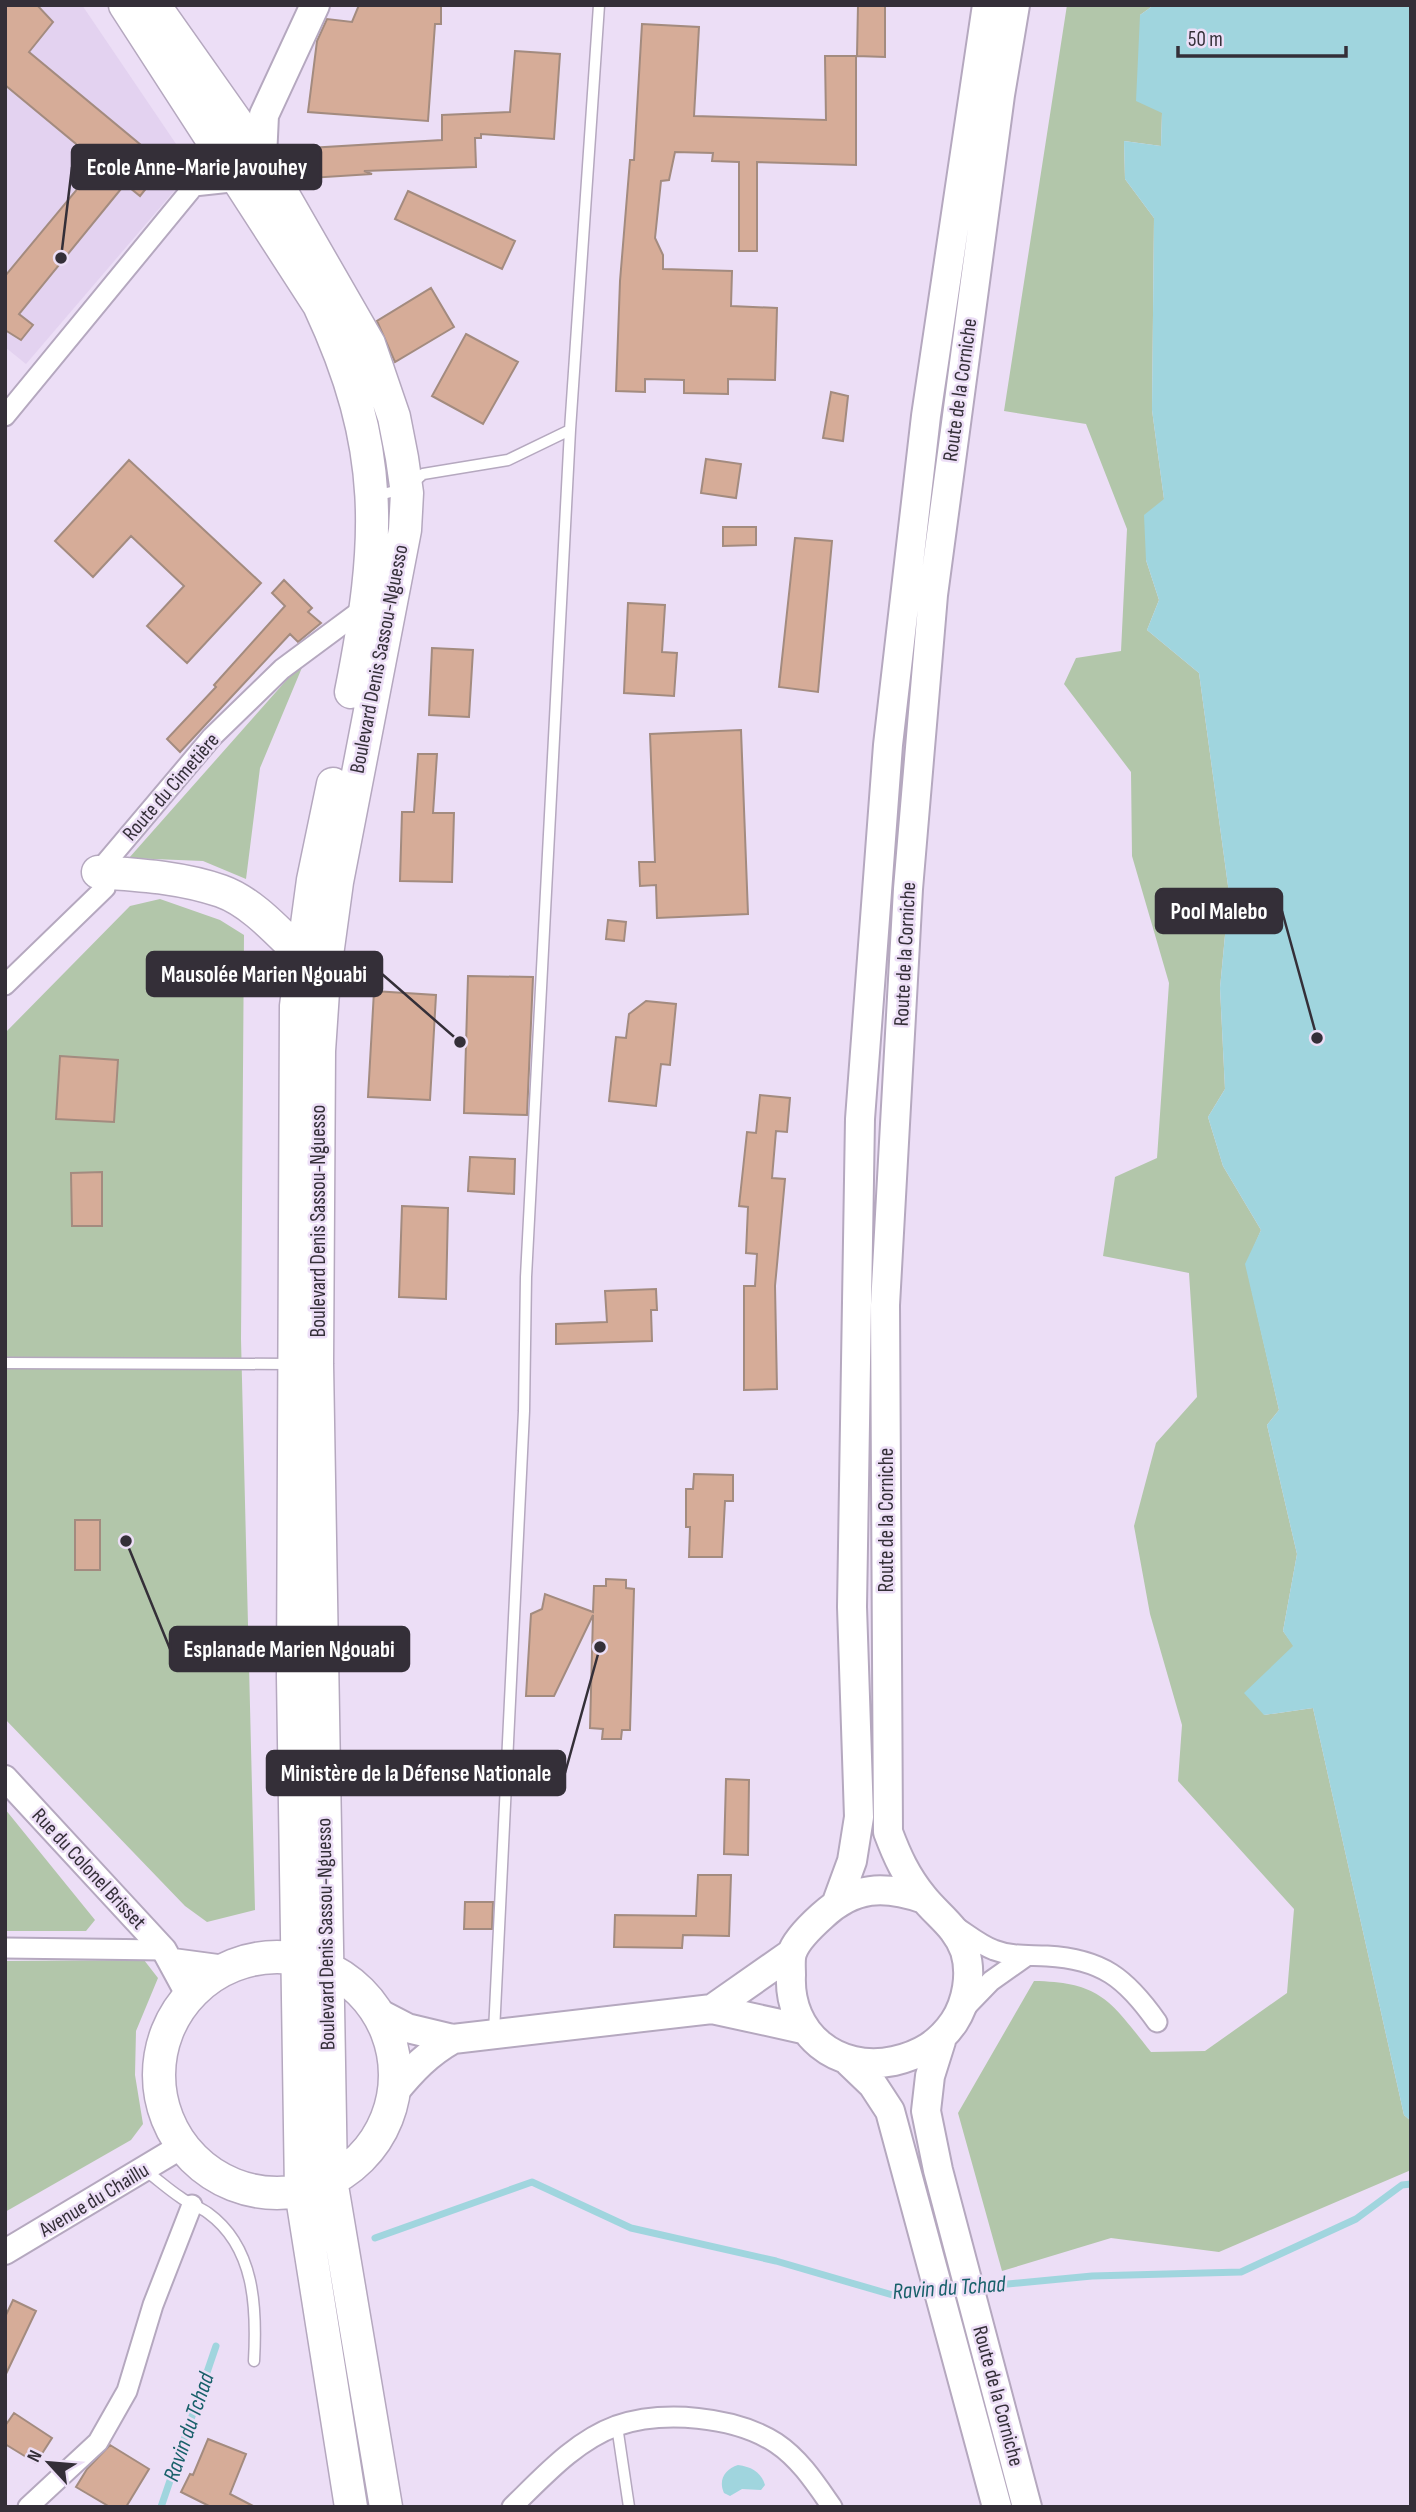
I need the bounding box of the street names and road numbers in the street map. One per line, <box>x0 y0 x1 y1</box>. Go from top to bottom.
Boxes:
street label: Route de la Corniche <box>938 317 982 463</box>
street label: Boulevard Denis Sassou-Nguesso <box>345 543 413 775</box>
street label: Route du Cimetière <box>117 728 225 846</box>
street label: Route de la Corniche <box>889 881 921 1027</box>
street label: Boulevard Denis Sassou-Nguesso <box>306 1105 331 1337</box>
street label: Route de la Corniche <box>874 1448 899 1592</box>
street label: Rue du Colonel Brisset <box>27 1803 151 1935</box>
street label: Boulevard Denis Sassou-Nguesso <box>311 1818 341 2050</box>
street label: Avenue du Chaillu <box>34 2158 153 2243</box>
street label: Route de la Corniche <box>967 2323 1029 2469</box>

